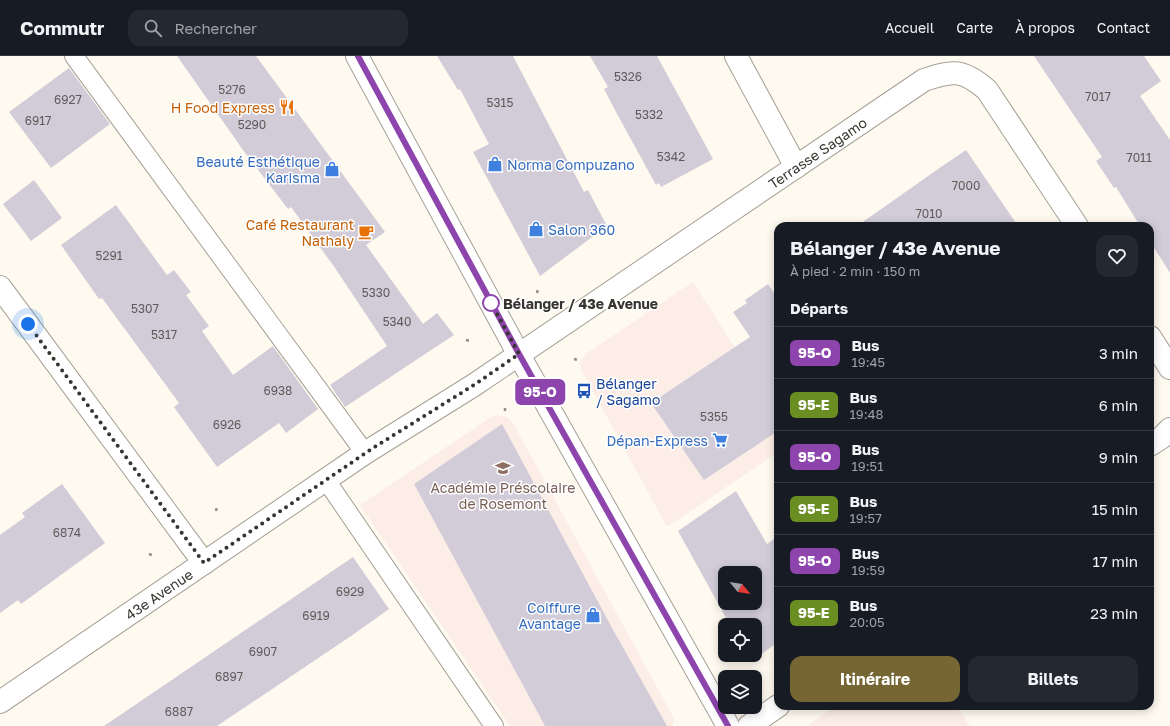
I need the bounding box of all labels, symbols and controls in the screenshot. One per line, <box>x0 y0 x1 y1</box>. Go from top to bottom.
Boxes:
search box <box>128 10 408 46</box>
text: Commutr <box>20 16 104 39</box>
icon: search <box>142 17 164 39</box>
text: Rechercher <box>174 19 257 37</box>
text: Accueil <box>885 19 934 36</box>
text: Carte <box>956 19 993 36</box>
text: À propos <box>1015 19 1075 36</box>
text: Contact <box>1097 19 1150 36</box>
house number: 5326 <box>614 69 642 84</box>
house number: 5276 <box>218 82 246 97</box>
house number: 7017 <box>1085 89 1111 104</box>
house number: 6927 <box>54 92 82 107</box>
house number: 5315 <box>487 95 513 110</box>
restaurant icon: H Food Express <box>278 98 296 116</box>
place label: H Food Express <box>171 99 275 116</box>
house number: 5332 <box>635 107 663 122</box>
house number: 6917 <box>25 113 51 128</box>
street label: Terrasse Sagamo <box>765 113 870 192</box>
house number: 5290 <box>238 117 266 132</box>
house number: 5342 <box>657 149 685 164</box>
house number: 7011 <box>1126 150 1152 165</box>
place label: Beauté Esthétique Karisma <box>196 153 320 186</box>
shop icon: Norma Compuzano <box>486 155 504 173</box>
place label: Norma Compuzano <box>507 156 635 173</box>
shop icon: Beauté Esthétique Karisma <box>323 160 341 178</box>
house number: 7000 <box>952 178 980 193</box>
house number: 7010 <box>915 206 943 221</box>
place label: Café Restaurant Nathaly <box>246 216 354 249</box>
shop icon: Salon 360 <box>527 220 545 238</box>
place label: Salon 360 <box>548 221 615 238</box>
cafe icon: Café Restaurant Nathaly <box>357 223 375 241</box>
button: heart <box>1096 235 1138 277</box>
text: Bélanger / 43e Avenue <box>790 236 1001 259</box>
house number: 5291 <box>95 248 123 263</box>
text: À pied · 2 min · 150 m <box>790 263 920 279</box>
house number: 5330 <box>362 285 390 300</box>
marker: Bélanger / 43e Avenue <box>482 294 500 312</box>
place label: Bélanger / 43e Avenue <box>503 295 658 312</box>
text: Départs <box>790 299 848 317</box>
house number: 5307 <box>131 301 159 316</box>
your location <box>18 314 38 334</box>
house number: 5340 <box>383 314 411 329</box>
house number: 5317 <box>151 327 177 342</box>
text: Bus <box>852 336 879 354</box>
text: 95-O <box>798 344 832 361</box>
text: 3 min <box>1099 344 1138 362</box>
text: 19:45 <box>852 354 885 370</box>
place label: Bélanger / Sagamo <box>596 375 660 408</box>
line badge: 95-O <box>512 379 568 405</box>
bus stop icon: Bélanger / Sagamo <box>575 382 593 400</box>
house number: 6938 <box>264 383 292 398</box>
text: 95-O <box>523 383 557 400</box>
text: Bus <box>850 388 877 406</box>
text: 95-E <box>798 396 830 413</box>
text: 6 min <box>1099 396 1138 414</box>
text: 19:48 <box>850 406 883 422</box>
house number: 5355 <box>700 409 728 424</box>
house number: 6926 <box>213 417 241 432</box>
supermarket icon: Dépan-Express <box>711 431 729 449</box>
place label: Dépan-Express <box>607 432 708 449</box>
text: Bus <box>852 440 879 458</box>
text: 95-O <box>798 448 832 465</box>
text: 9 min <box>1099 448 1138 466</box>
text: 19:51 <box>852 458 883 474</box>
school or university icon: Académie Préscolaire de Rosemont <box>494 459 512 477</box>
place label: Académie Préscolaire de Rosemont <box>431 479 575 512</box>
text: Bus <box>850 492 877 510</box>
text: 95-E <box>798 500 830 517</box>
text: 15 min <box>1092 500 1138 518</box>
text: 19:57 <box>850 510 882 526</box>
house number: 6874 <box>53 525 81 540</box>
text: Bus <box>852 544 879 562</box>
text: 95-O <box>798 552 832 569</box>
text: 17 min <box>1093 552 1138 570</box>
text: 19:59 <box>852 562 885 578</box>
street label: 43e Avenue <box>122 565 196 623</box>
north arrow <box>718 566 762 610</box>
map controls <box>718 566 762 714</box>
house number: 6929 <box>336 584 364 599</box>
text: Bus <box>850 596 877 614</box>
place label: Coiffure Avantage <box>518 599 581 632</box>
text: 95-E <box>798 604 830 621</box>
text: 23 min <box>1090 604 1138 622</box>
shop icon: Coiffure Avantage <box>584 606 602 624</box>
house number: 6919 <box>302 608 330 623</box>
text: 20:05 <box>850 614 885 630</box>
button: locate <box>718 618 762 662</box>
house number: 6907 <box>249 644 277 659</box>
button: Itinéraire <box>790 656 960 702</box>
button: Billets <box>968 656 1138 702</box>
house number: 6897 <box>215 669 243 684</box>
button: layers <box>718 670 762 714</box>
house number: 6887 <box>165 704 193 719</box>

